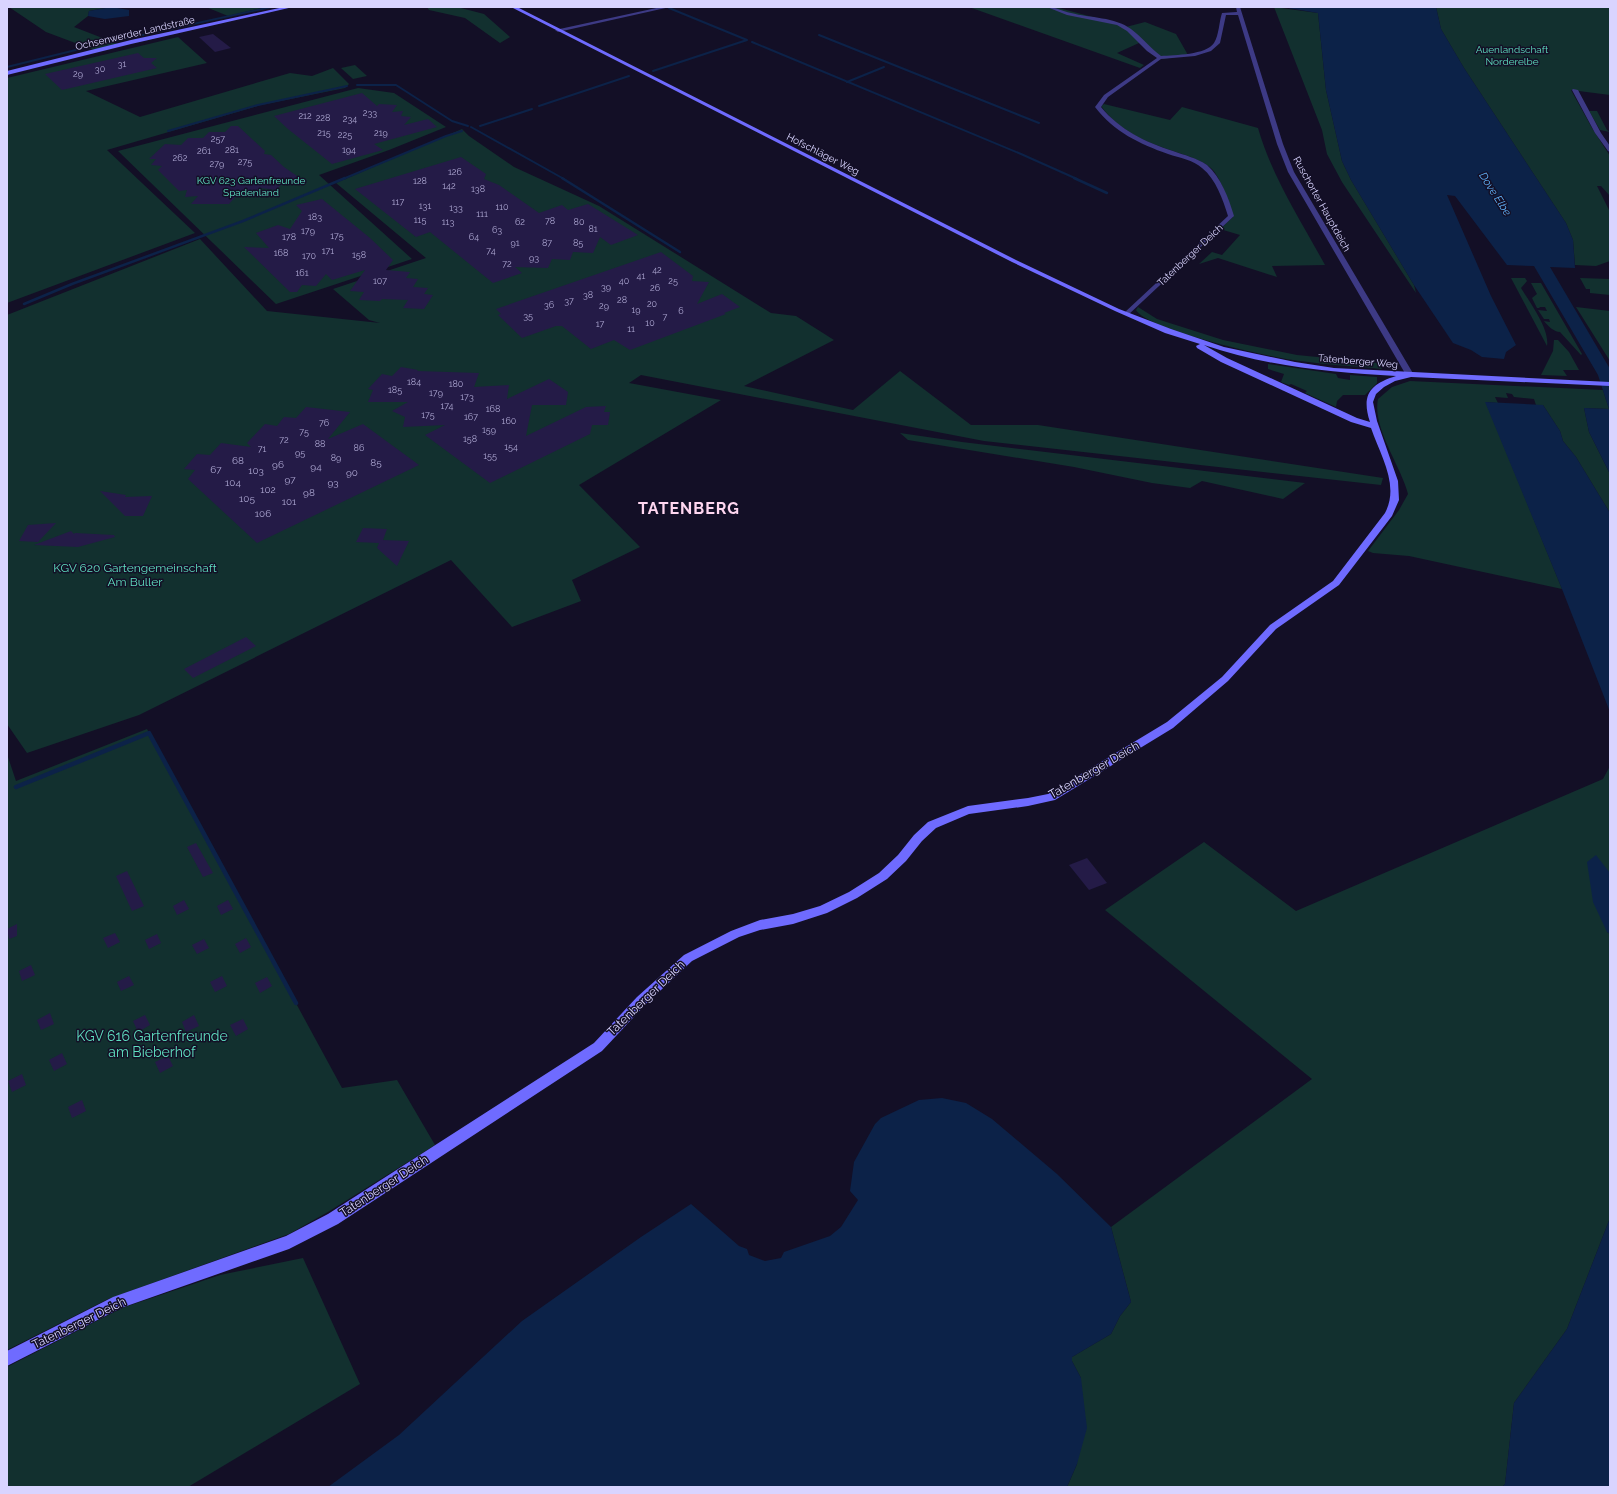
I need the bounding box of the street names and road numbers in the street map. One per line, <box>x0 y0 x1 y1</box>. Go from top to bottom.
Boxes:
street label: Ochsenwerder Landstraße <box>74 14 196 52</box>
street label: Hofschläger Weg <box>785 131 861 177</box>
street label: Ruschorter Hauptdeich <box>1291 155 1353 253</box>
street label: Tatenberger Deich <box>1155 222 1225 288</box>
street label: Tatenberger Weg <box>1318 352 1398 370</box>
street label: Tatenberger Deich <box>1046 738 1142 802</box>
street label: Tatenberger Deich <box>604 957 688 1039</box>
street label: Tatenberger Deich <box>337 1152 431 1220</box>
street label: Tatenberger Deich <box>30 1294 128 1352</box>

